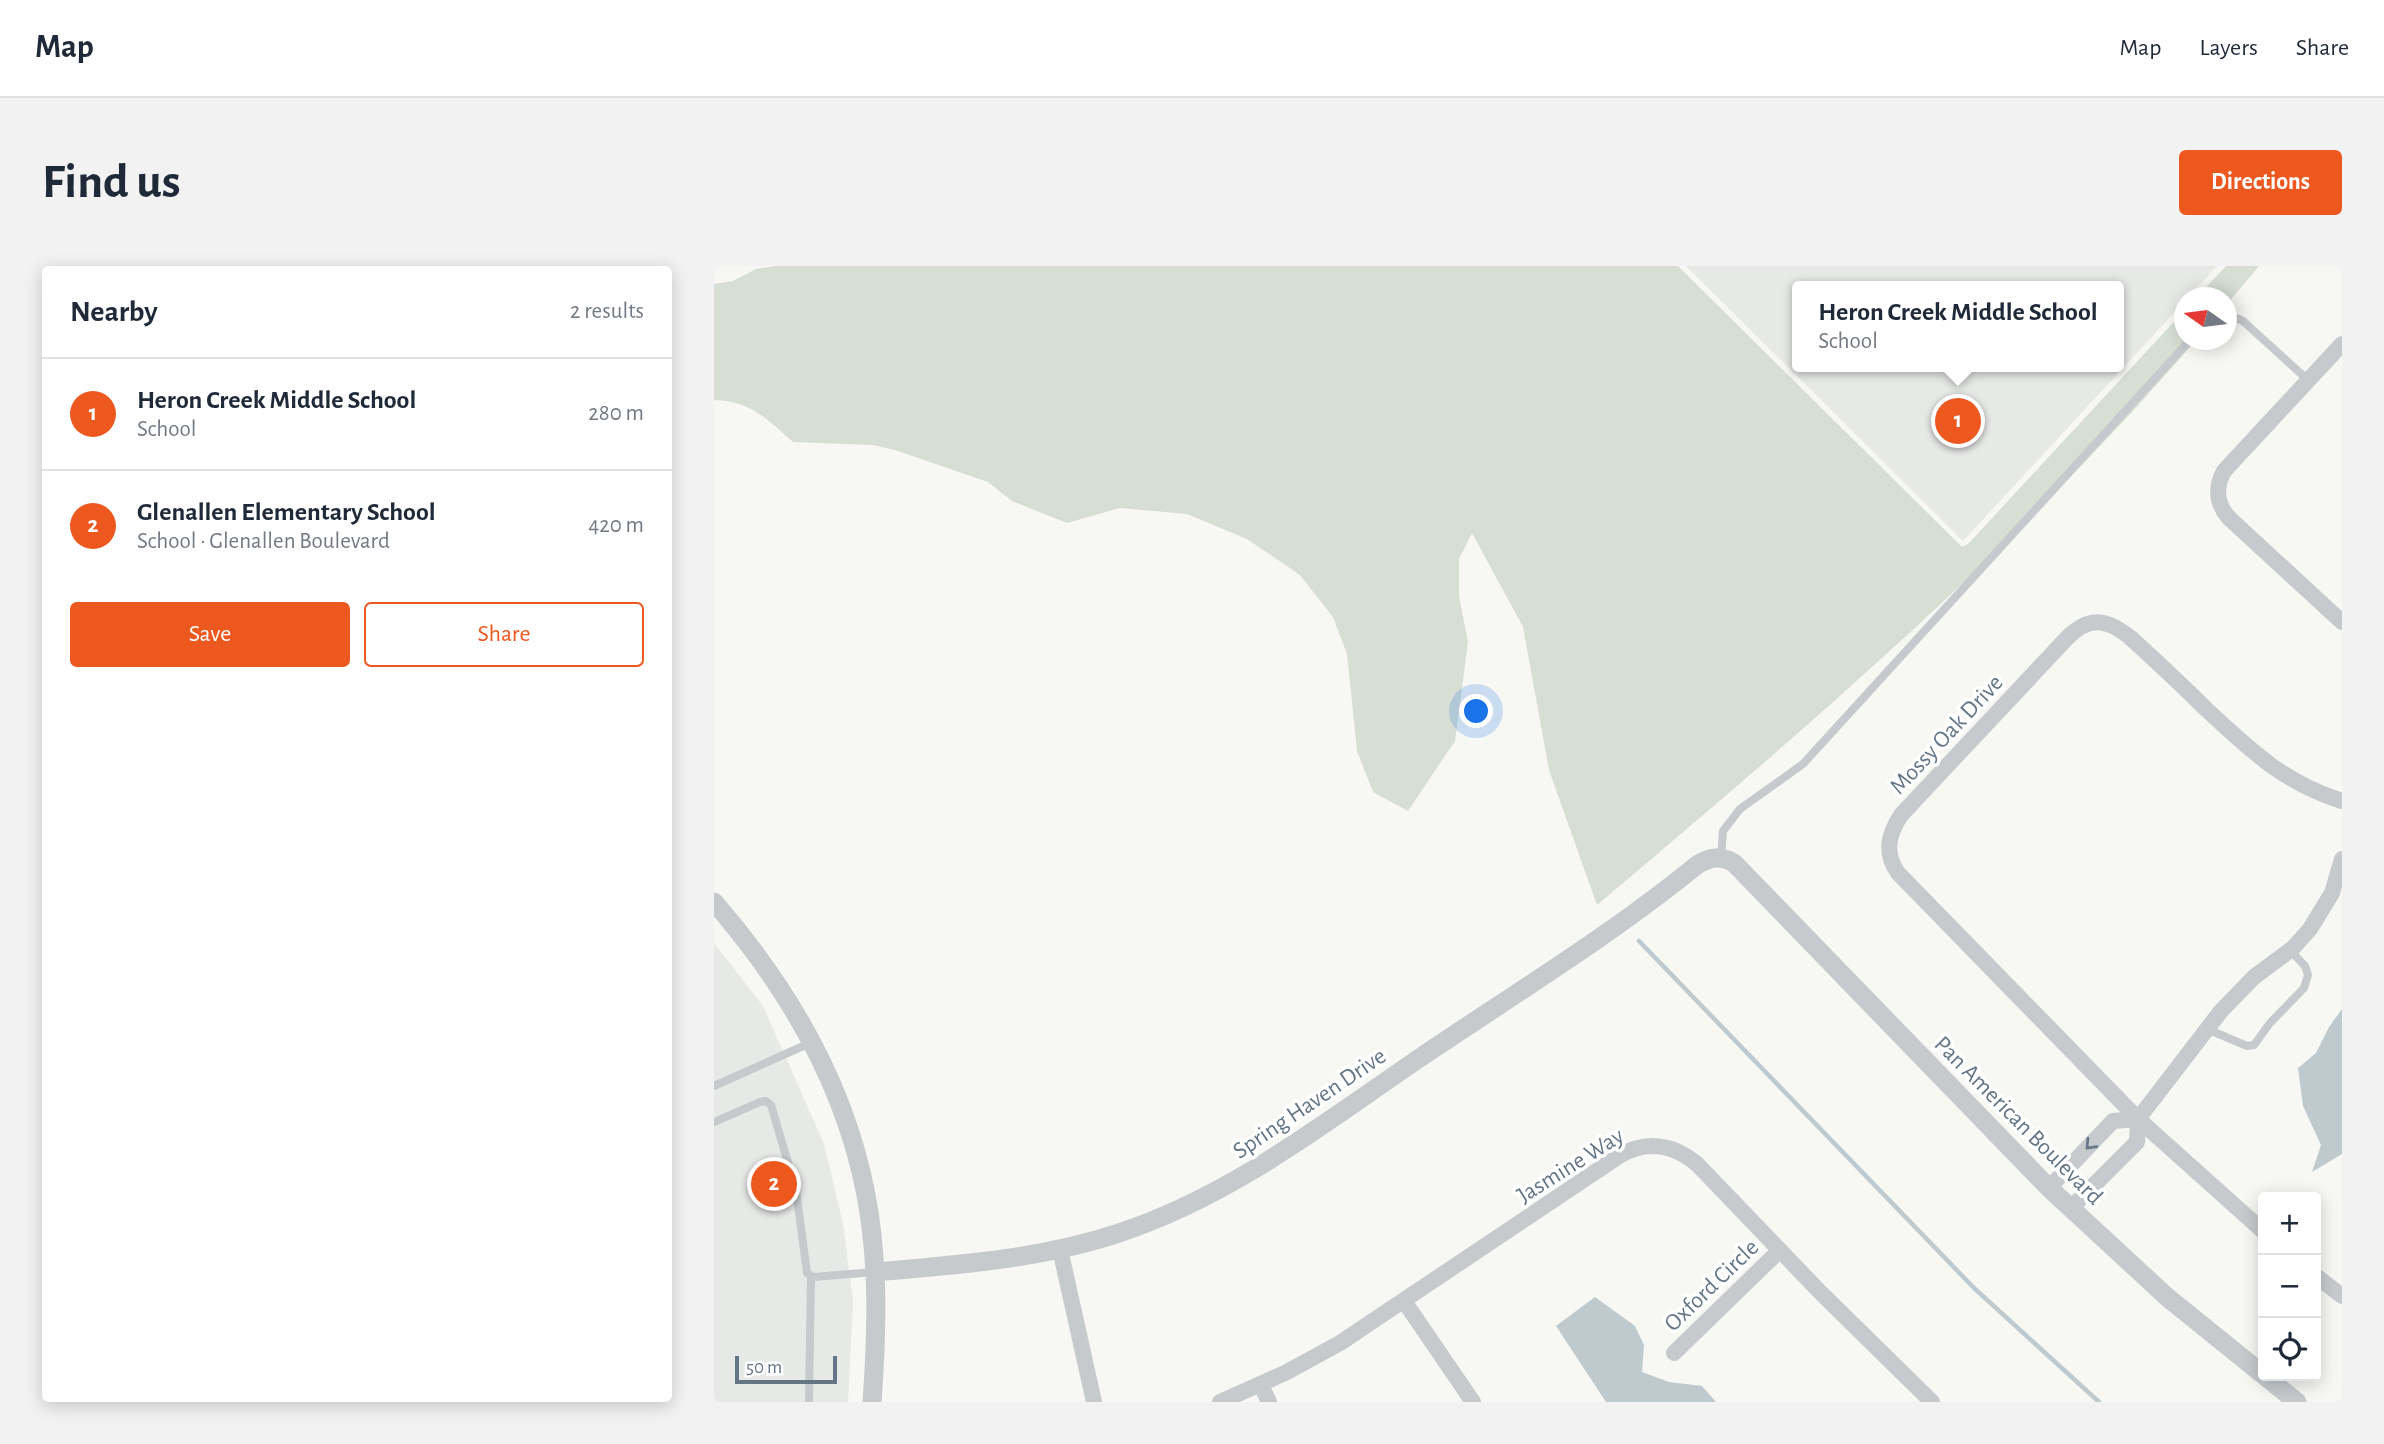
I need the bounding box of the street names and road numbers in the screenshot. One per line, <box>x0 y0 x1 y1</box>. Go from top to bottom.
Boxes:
street label: Mossy Oak Drive <box>1886 670 2008 799</box>
street label: Pan American Boulevard <box>1930 1032 2107 1209</box>
street label: Spring Haven Drive <box>1229 1044 1390 1164</box>
street label: Jasmine Way <box>1513 1124 1628 1208</box>
street label: Oxford Circle <box>1660 1235 1763 1336</box>

